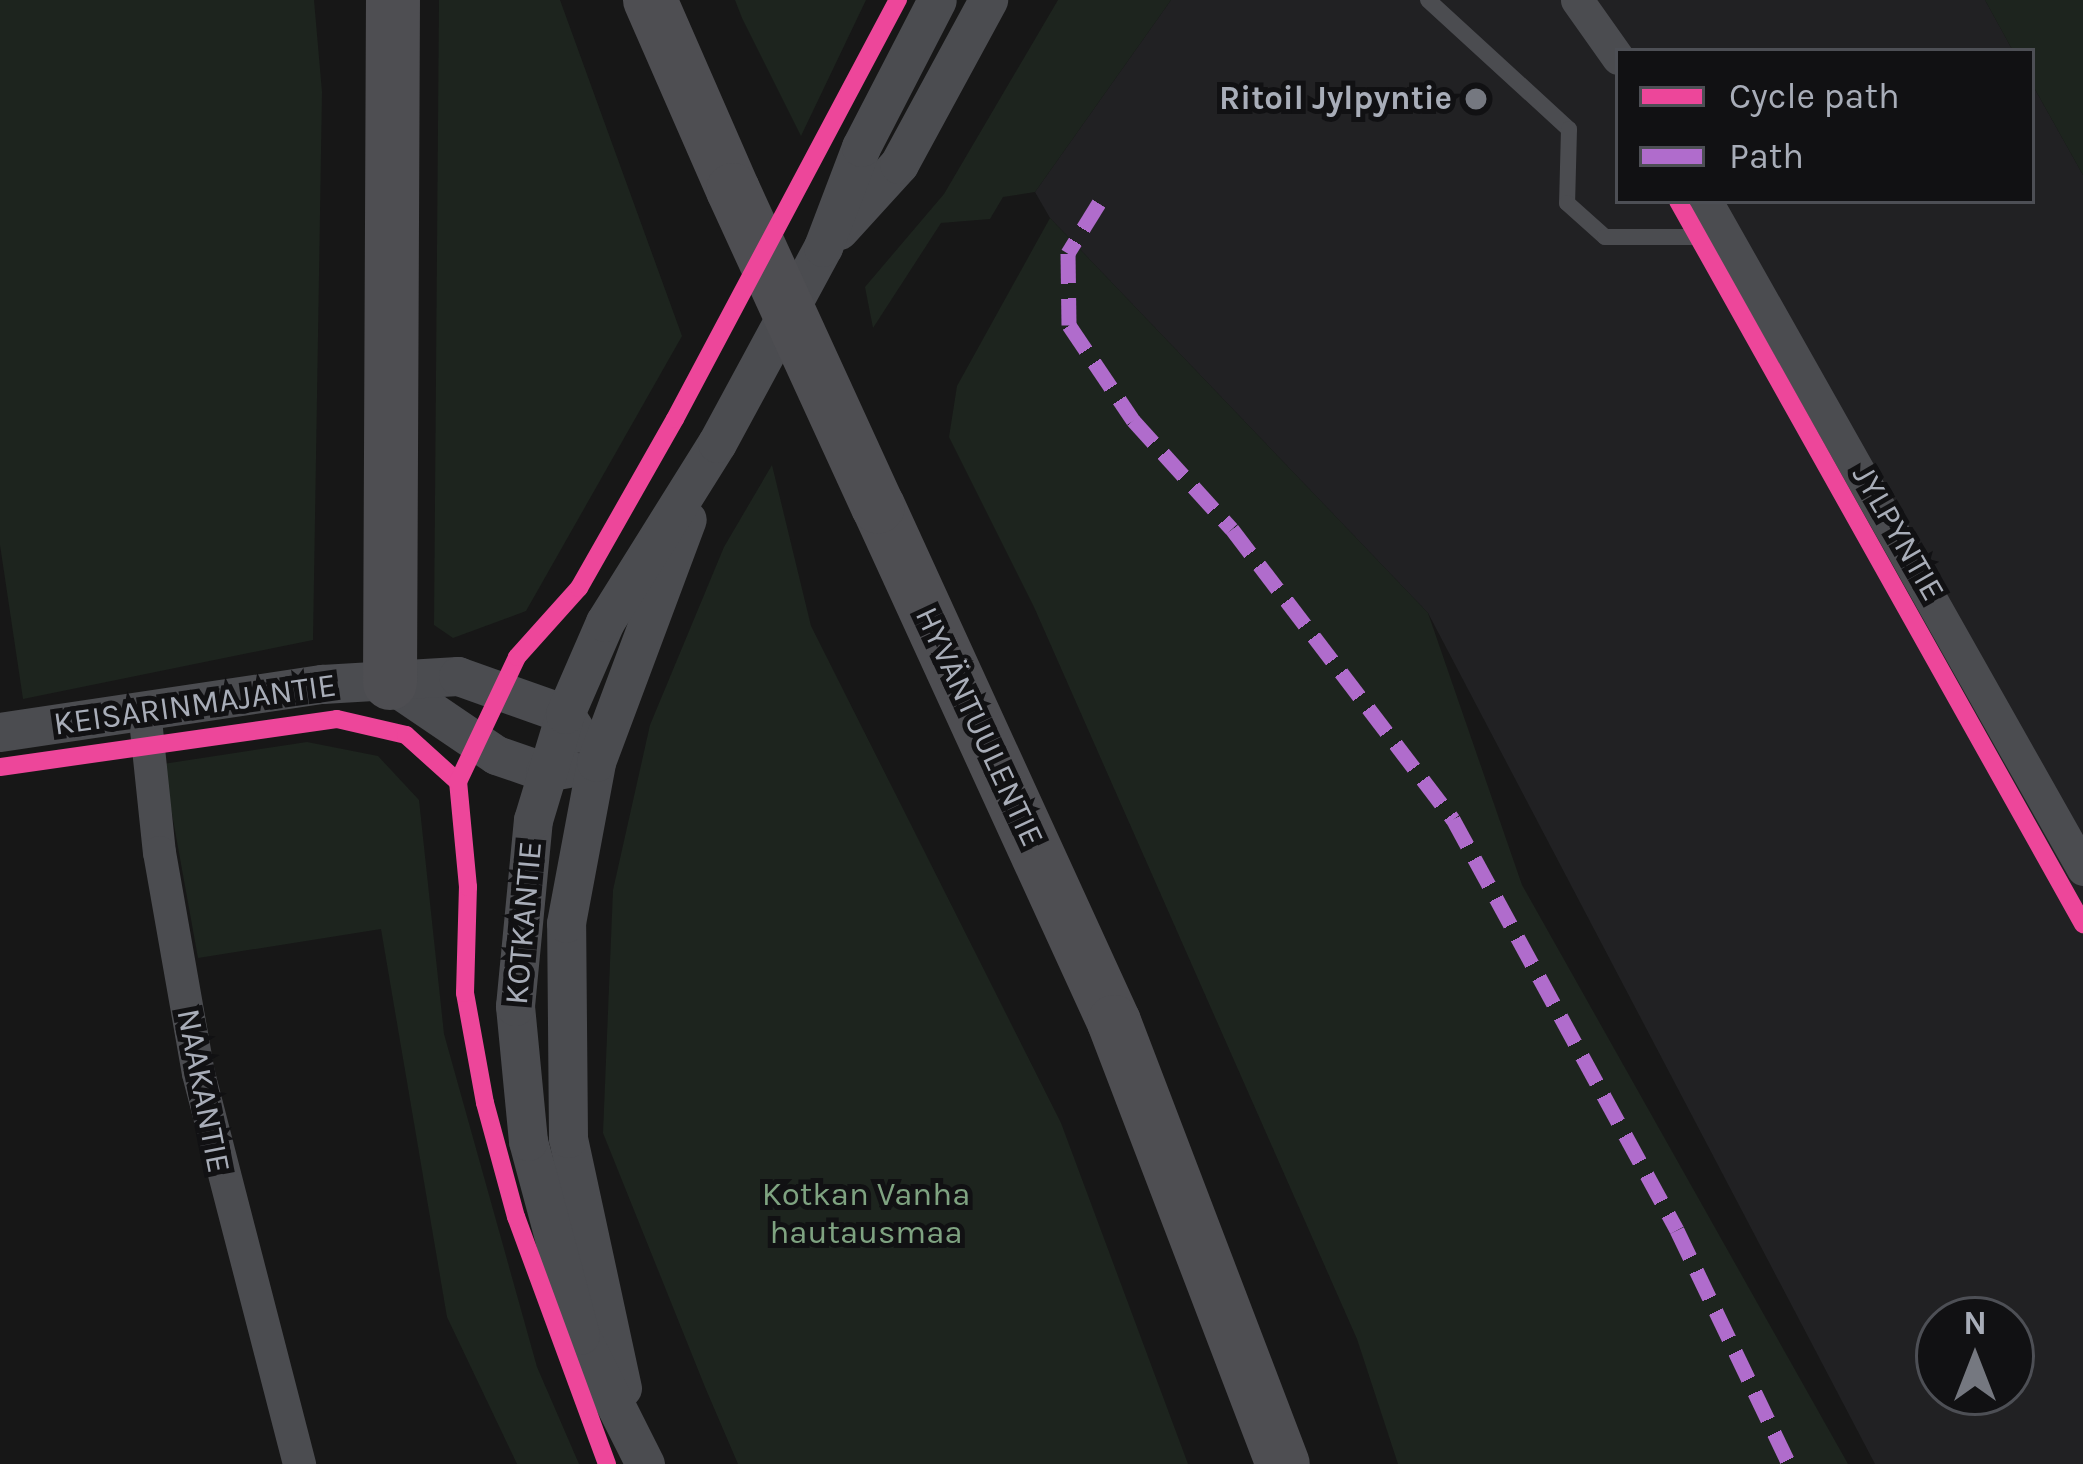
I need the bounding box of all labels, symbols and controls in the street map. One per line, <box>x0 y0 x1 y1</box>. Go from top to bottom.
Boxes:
legend <box>1615 48 2035 204</box>
text: Cycle path <box>1729 75 1900 117</box>
place label: Ritoil Jylpyntie <box>1219 79 1452 119</box>
marker: Ritoil Jylpyntie <box>1463 86 1489 112</box>
text: Path <box>1729 135 1804 177</box>
street label: JYLPYNTIE <box>1843 458 1953 608</box>
street label: HYVÄNTUULENTIE <box>906 601 1052 853</box>
street label: KEISARINMAJANTIE <box>51 666 339 744</box>
street label: KOTKANTIE <box>497 840 551 1006</box>
street label: NAAKANTIE <box>168 1006 238 1176</box>
park label: Kotkan Vanha hautausmaa <box>762 1175 970 1253</box>
north arrow <box>1915 1296 2035 1416</box>
text: N <box>1963 1304 1987 1342</box>

